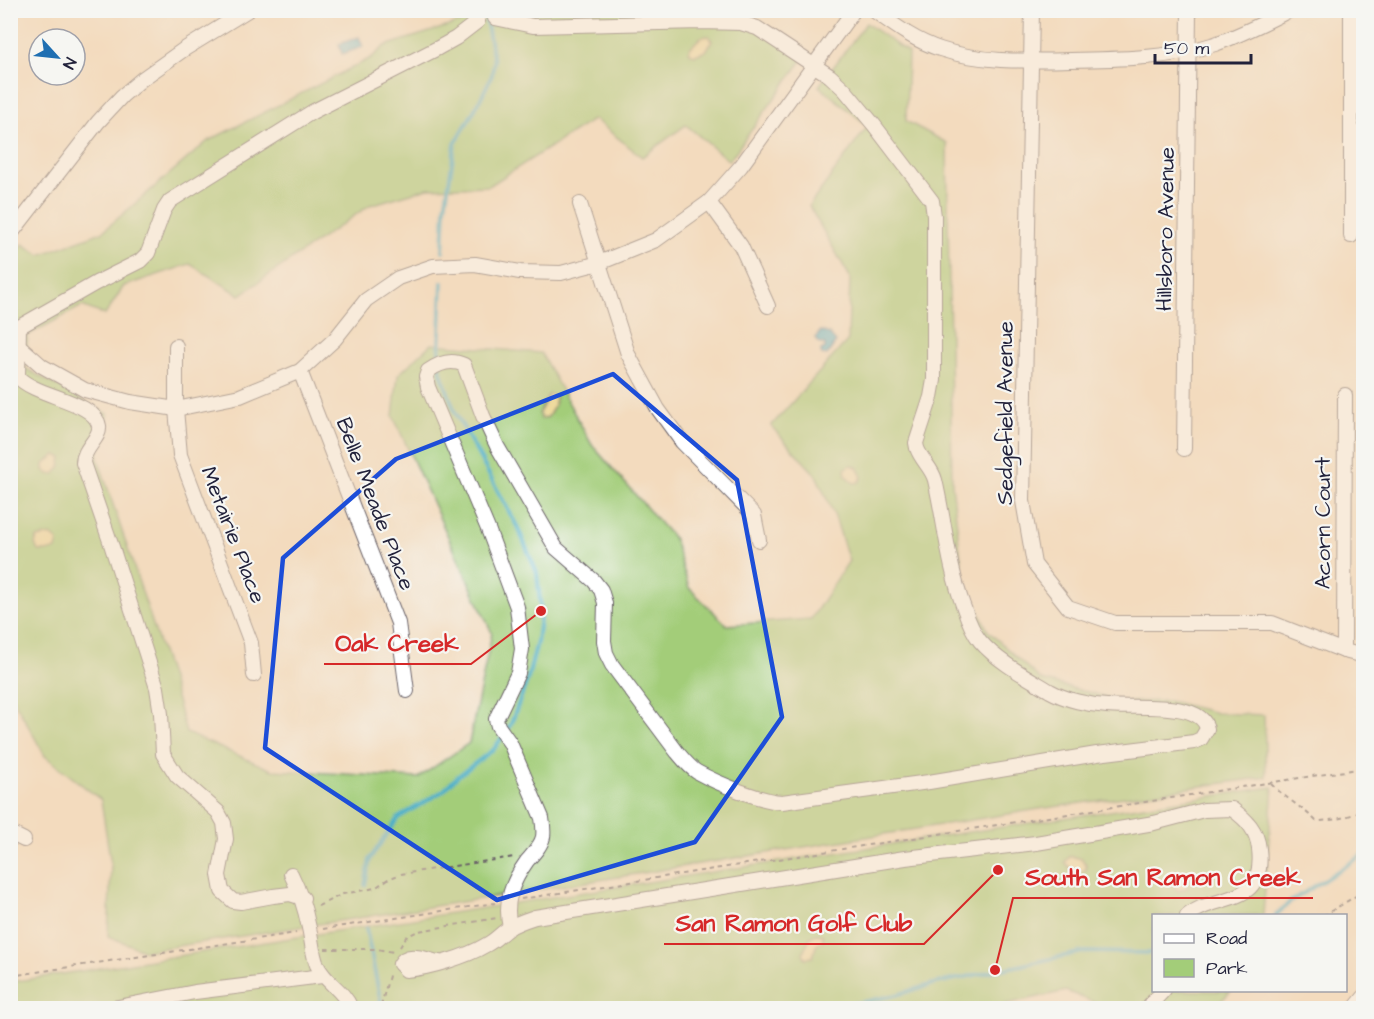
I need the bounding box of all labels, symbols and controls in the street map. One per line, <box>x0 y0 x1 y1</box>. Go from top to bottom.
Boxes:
north arrow <box>27 27 87 87</box>
scale bar <box>1155 27 1251 65</box>
text: 50 m <box>1164 36 1209 61</box>
text: N <box>57 54 82 73</box>
street label: Hillsboro Avenue <box>1149 147 1183 311</box>
street label: Sedgefield Avenue <box>990 321 1022 505</box>
street label: Belle Meade Place <box>328 413 422 595</box>
street label: Acorn Court <box>1308 457 1339 589</box>
street label: Metairie Place <box>193 462 273 608</box>
callout: Oak Creek <box>324 622 471 664</box>
text: Oak Creek <box>335 627 459 661</box>
callout: South San Ramon Creek <box>1013 856 1313 898</box>
text: South San Ramon Creek <box>1024 861 1301 895</box>
callout: San Ramon Golf Club <box>664 902 924 944</box>
text: San Ramon Golf Club <box>675 907 913 941</box>
legend <box>1152 914 1347 992</box>
text: Road <box>1206 926 1247 951</box>
text: Park <box>1206 956 1248 981</box>

